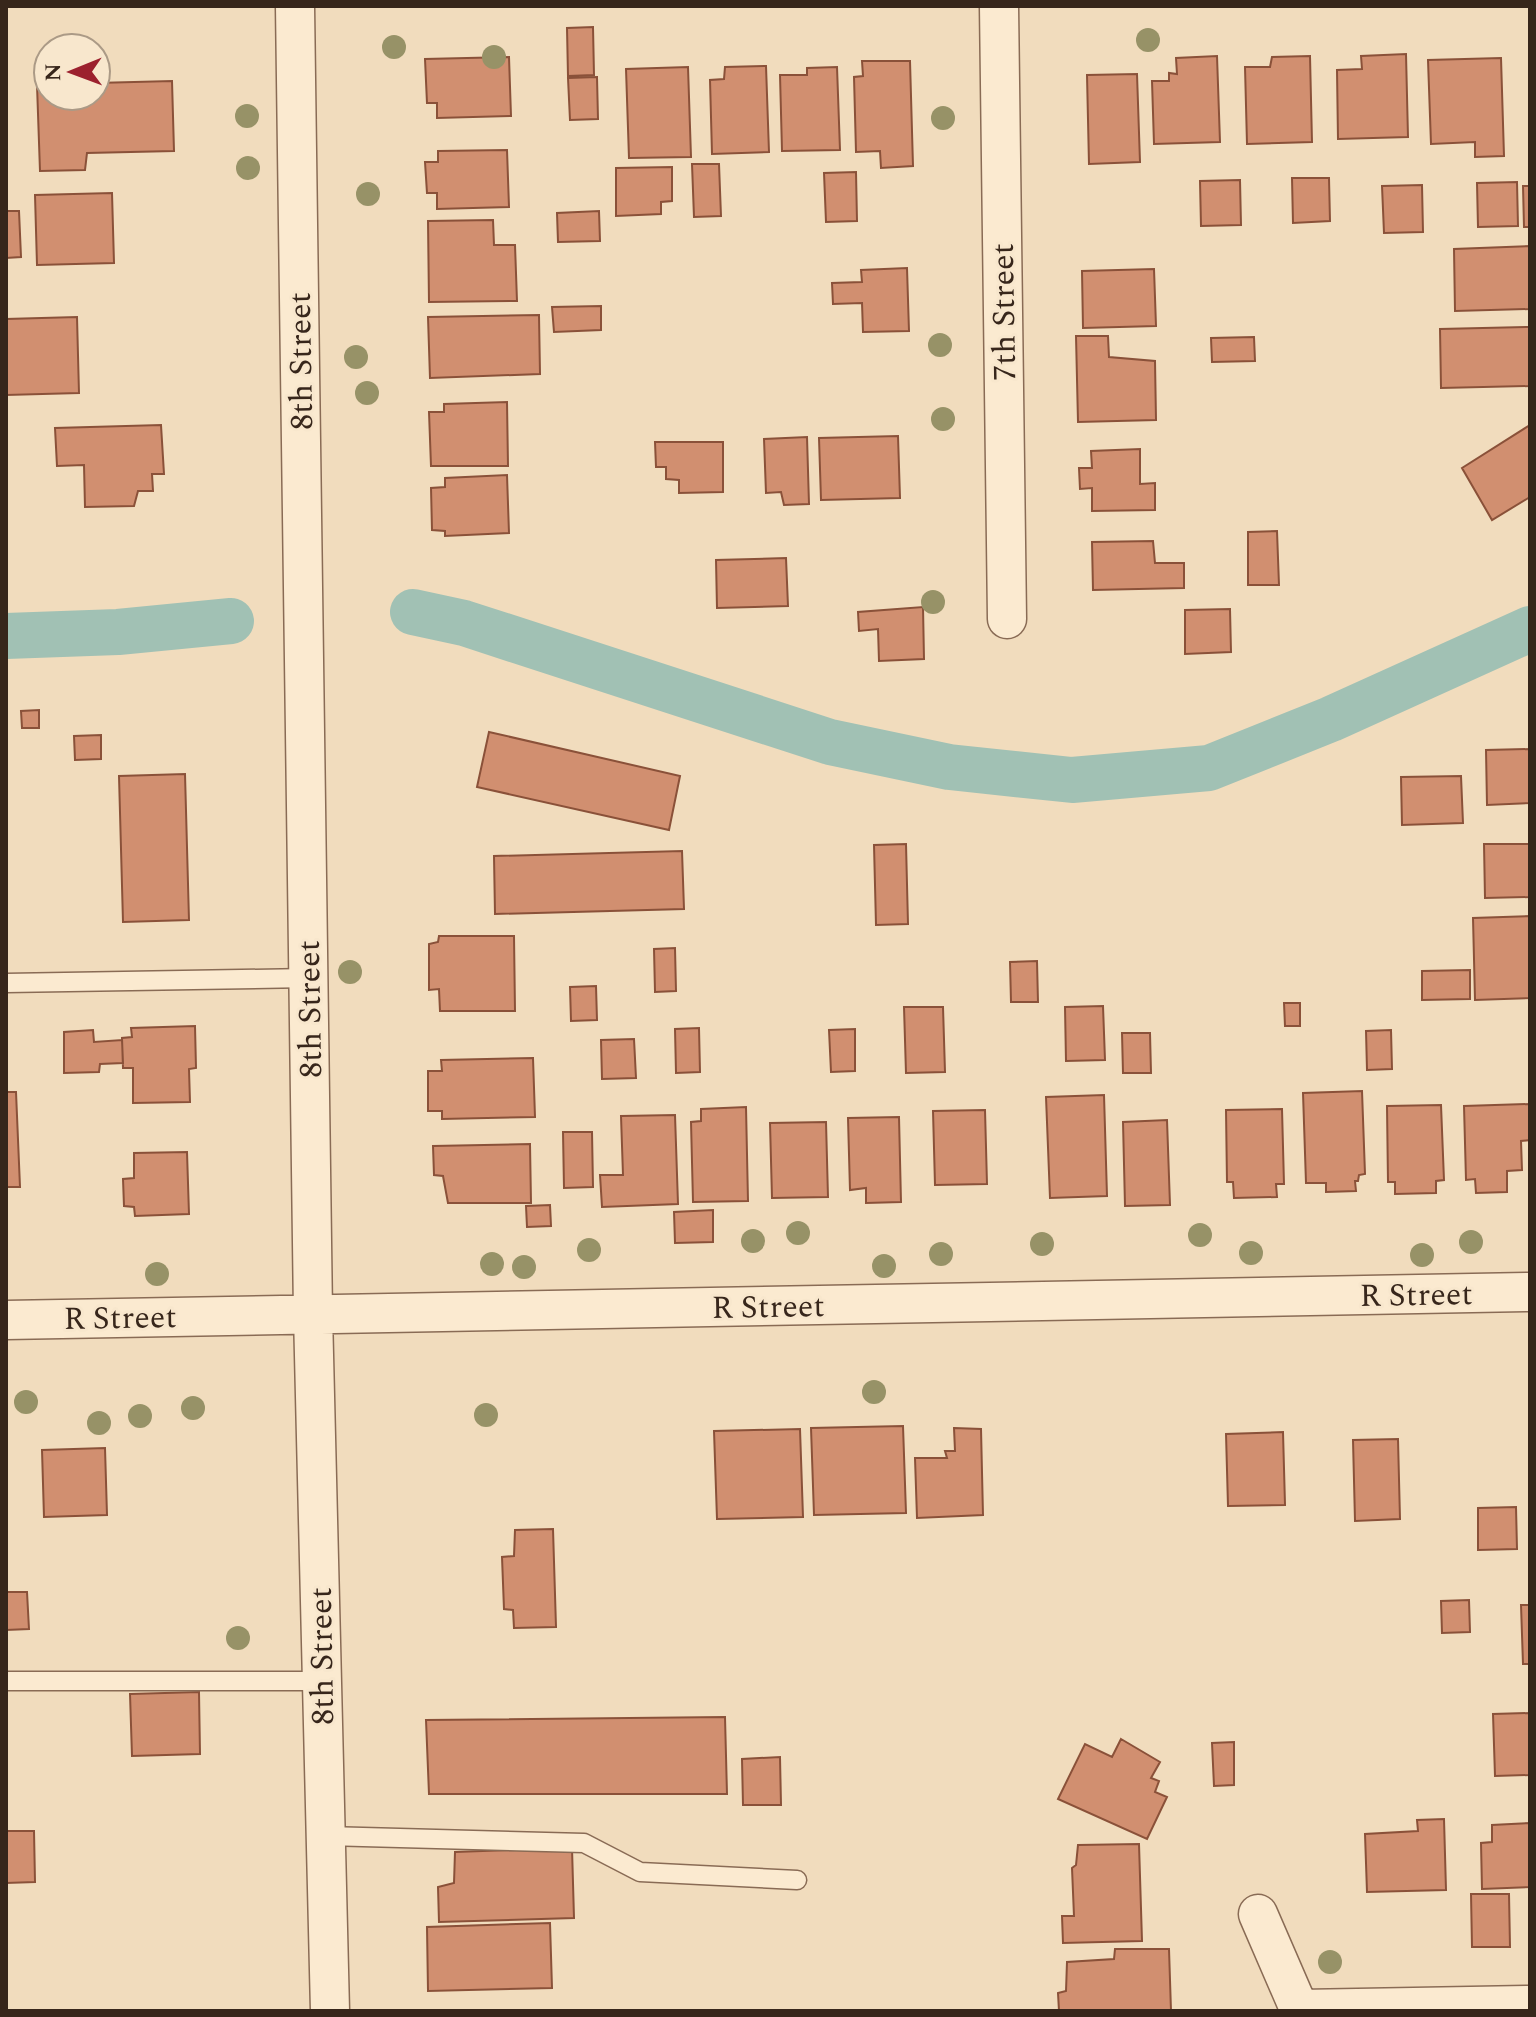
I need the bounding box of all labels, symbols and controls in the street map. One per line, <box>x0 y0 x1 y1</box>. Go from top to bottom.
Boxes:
north arrow <box>32 32 112 112</box>
text: N <box>37 63 70 82</box>
street label: 7th Street <box>979 243 1030 381</box>
street label: 8th Street <box>276 292 327 430</box>
street label: 8th Street <box>285 940 336 1078</box>
street label: R Street <box>1359 1270 1473 1321</box>
street label: R Street <box>711 1282 825 1333</box>
street label: R Street <box>63 1293 177 1344</box>
street label: 8th Street <box>297 1587 348 1725</box>

